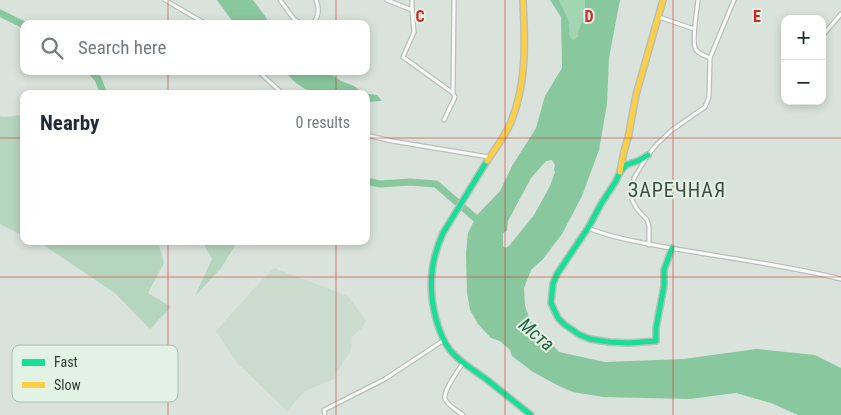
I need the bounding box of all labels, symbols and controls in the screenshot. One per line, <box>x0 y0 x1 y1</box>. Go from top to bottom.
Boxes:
text: C <box>415 7 425 26</box>
text: D <box>584 7 594 26</box>
text: E <box>753 7 761 26</box>
map controls <box>781 15 826 105</box>
button: + <box>781 15 826 60</box>
search box <box>20 20 370 75</box>
icon: search <box>38 34 66 62</box>
text: Search here <box>78 36 166 59</box>
button: − <box>781 60 826 105</box>
text: Nearby <box>40 111 99 135</box>
text: 0 results <box>295 113 350 132</box>
district label: ЗАРЕЧНАЯ <box>628 178 726 202</box>
water label: Мста <box>514 313 559 356</box>
legend <box>12 345 178 402</box>
text: Fast <box>54 354 78 370</box>
text: Slow <box>54 377 81 393</box>

